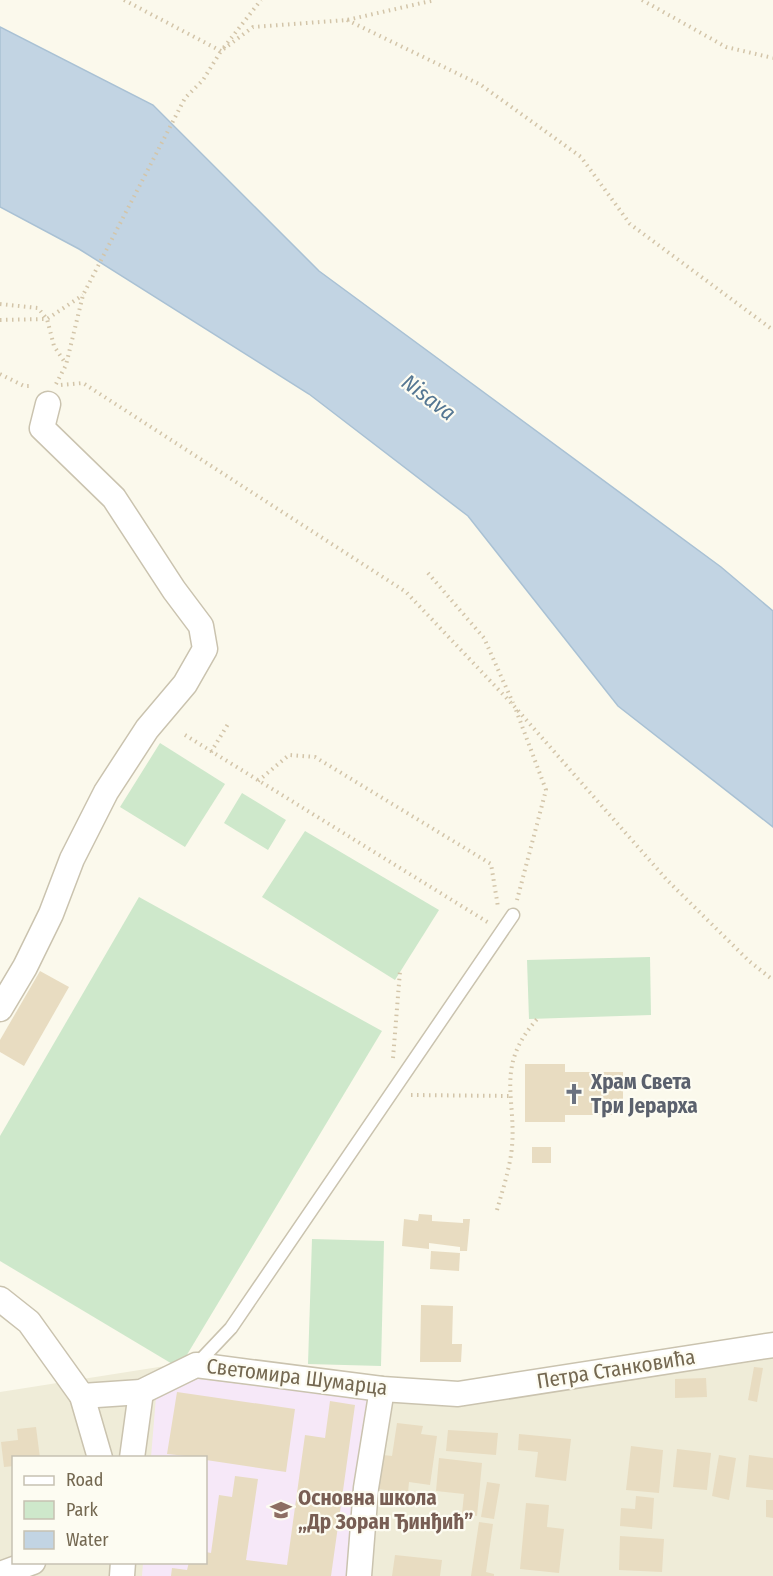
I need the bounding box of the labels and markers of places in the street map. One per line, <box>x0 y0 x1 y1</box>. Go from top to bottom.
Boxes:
place label: Храм Света Три Јерарха <box>590 1069 698 1119</box>
church icon: Храм Света Три Јерарха <box>562 1082 586 1106</box>
place label: Основна школа „Др Зоран Ђинђић” <box>298 1485 473 1535</box>
school or university icon: Основна школа „Др Зоран Ђинђић” <box>269 1498 293 1522</box>

